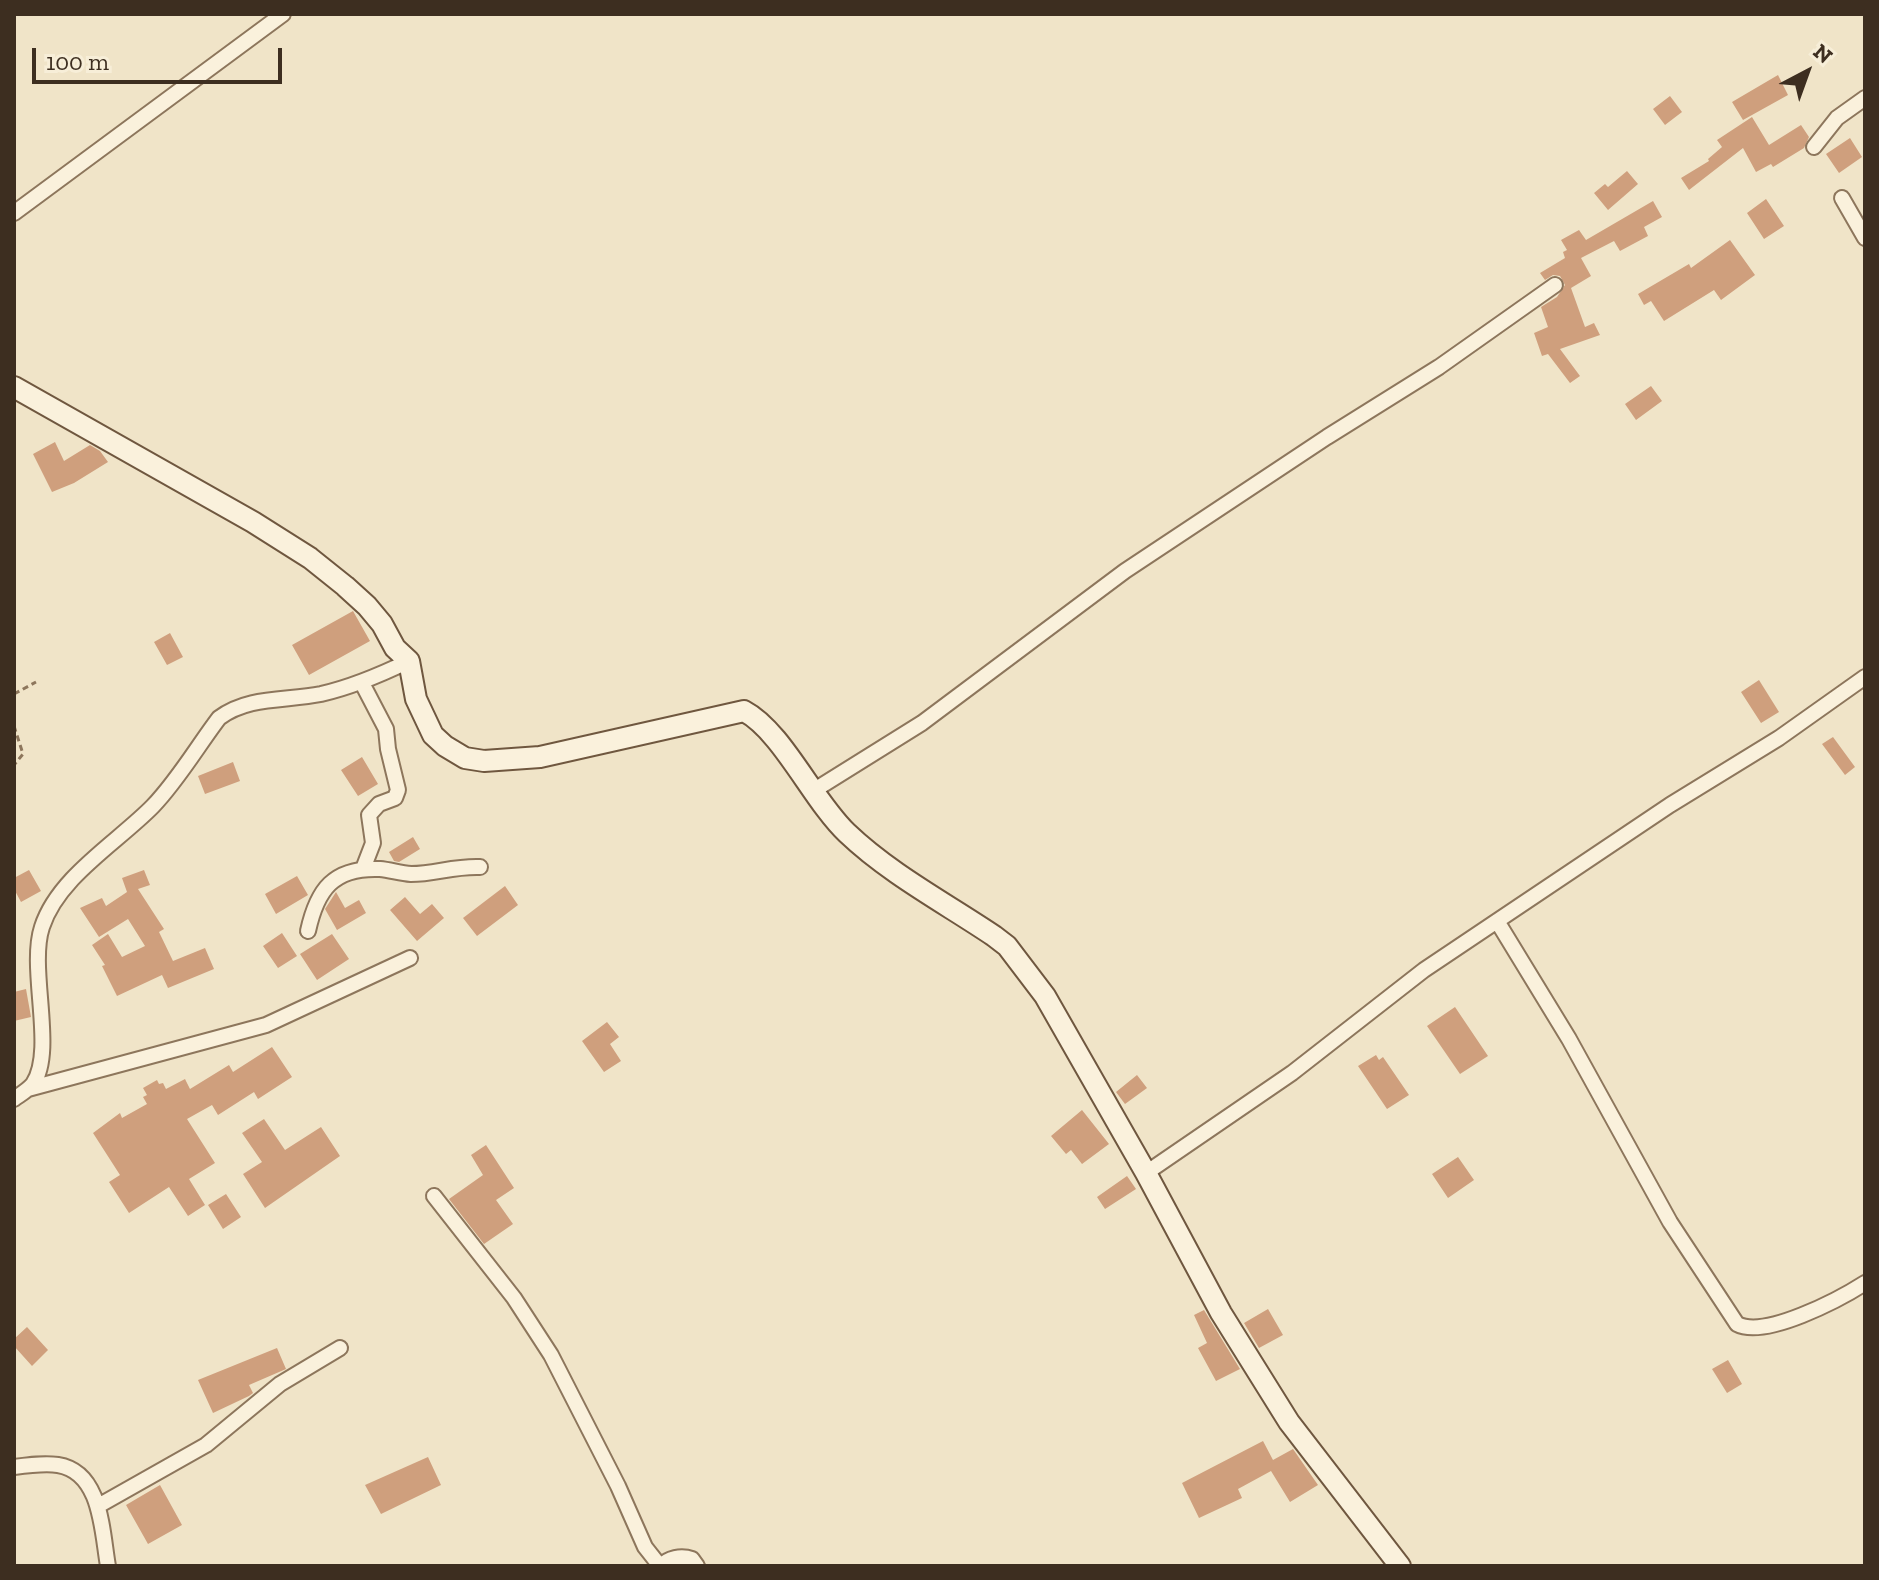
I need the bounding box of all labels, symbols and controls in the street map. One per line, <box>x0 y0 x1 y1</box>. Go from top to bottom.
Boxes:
scale bar <box>36 32 286 82</box>
north arrow <box>1767 32 1847 112</box>
text: N <box>1808 38 1838 69</box>
text: 100 m <box>46 47 109 76</box>

